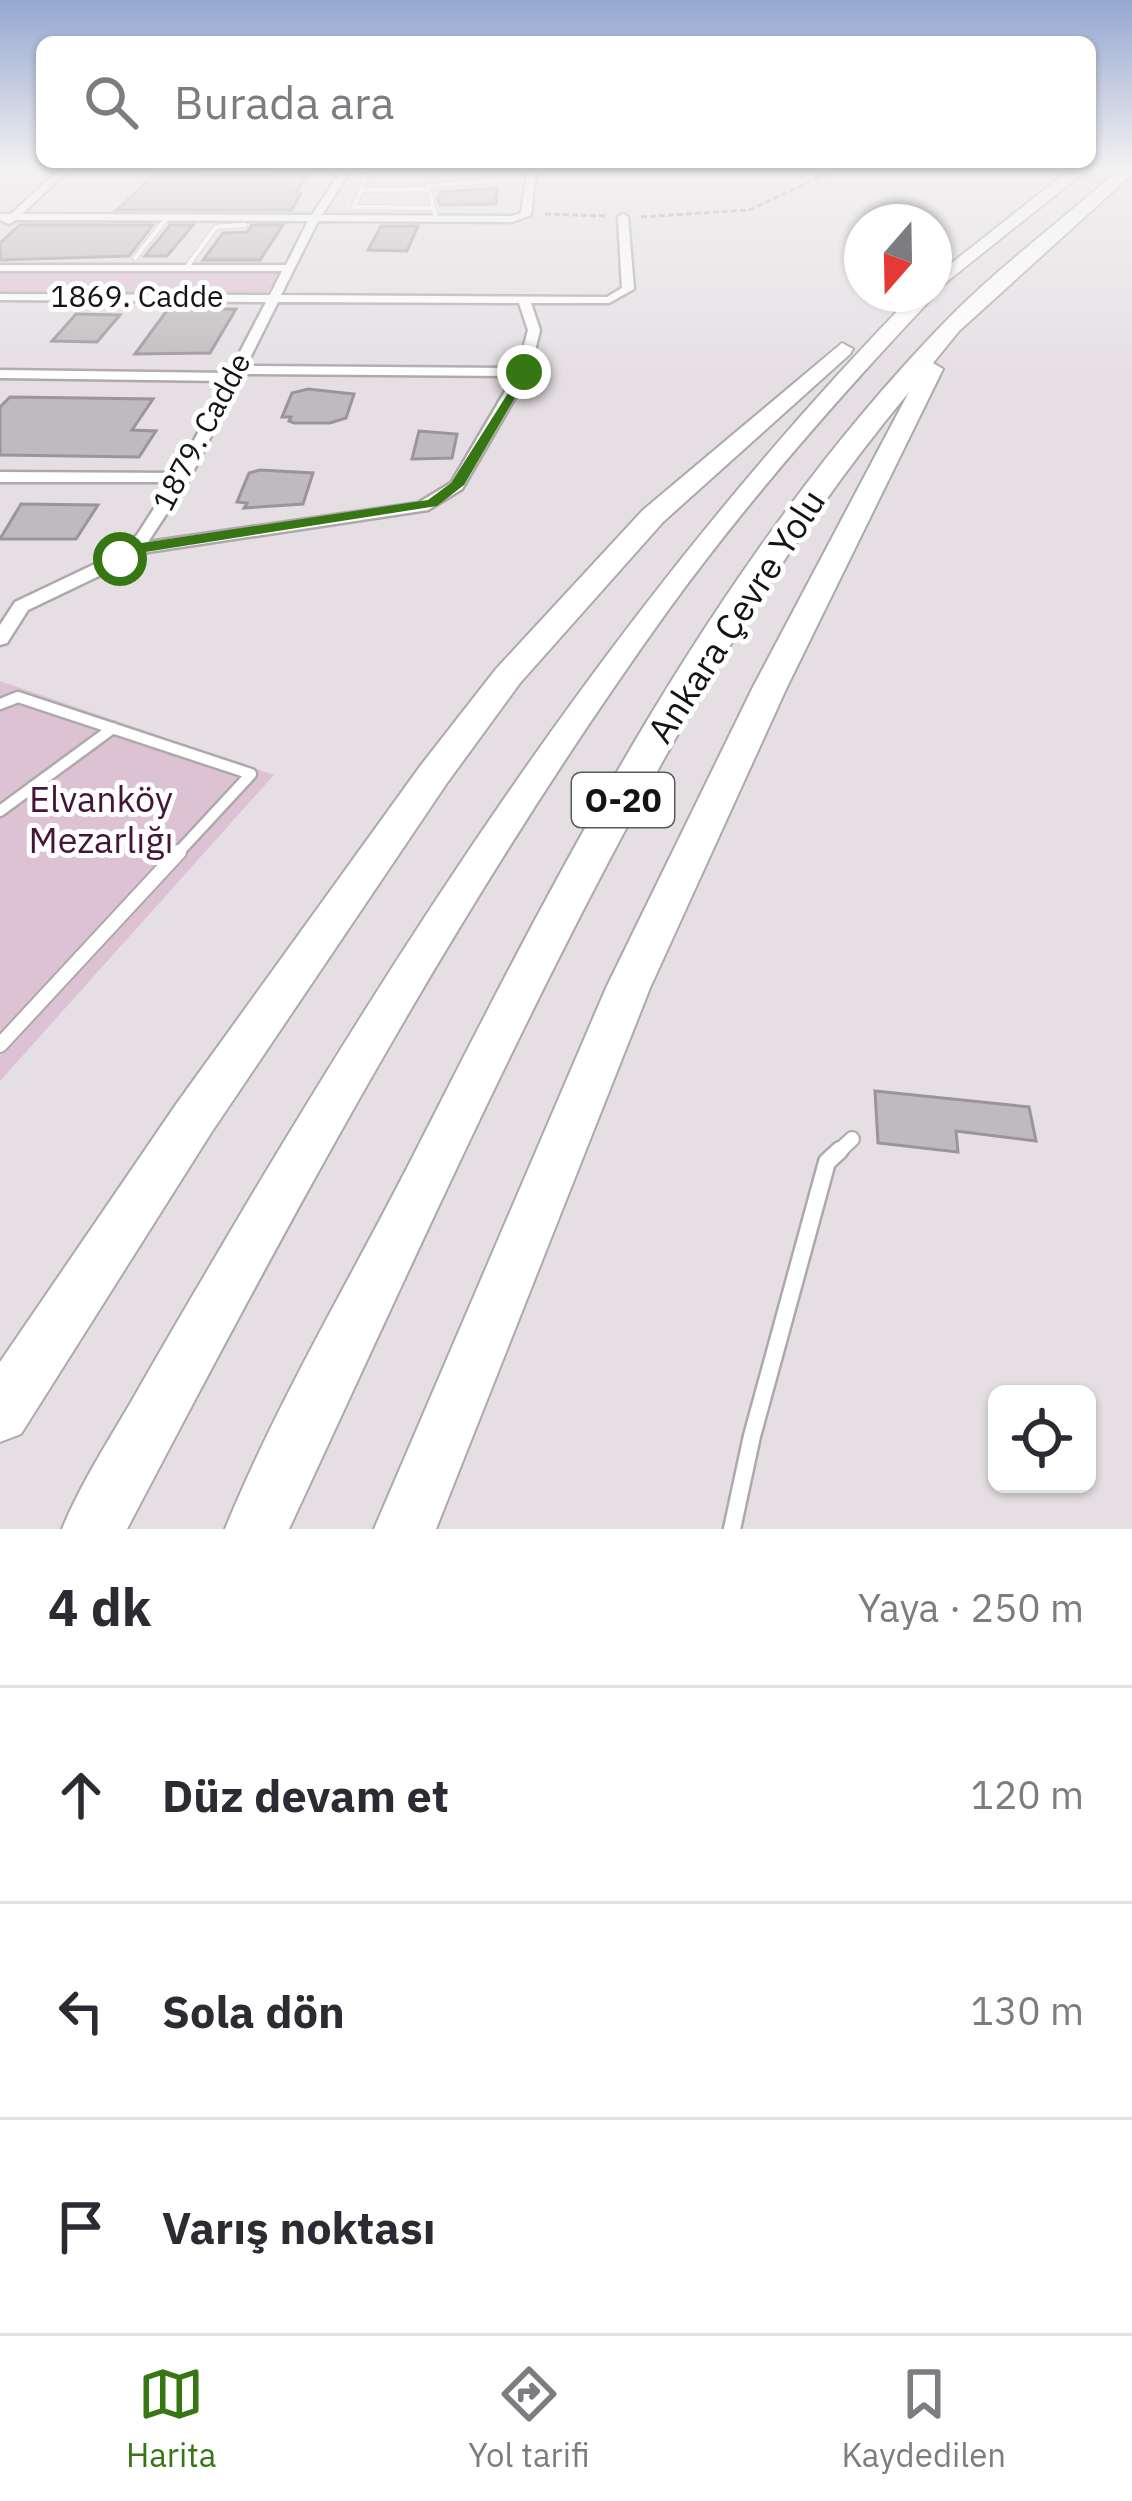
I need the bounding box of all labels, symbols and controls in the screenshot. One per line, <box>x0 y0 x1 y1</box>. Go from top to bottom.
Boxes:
search box <box>36 36 1096 168</box>
icon: search <box>78 69 144 135</box>
text: Burada ara <box>174 73 394 131</box>
north arrow <box>844 204 952 312</box>
street label: 1869. Cadde <box>50 276 224 315</box>
route end <box>497 345 551 399</box>
street label: 1879. Cadde <box>143 346 259 517</box>
street label: Ankara Çevre Yolu <box>636 480 835 751</box>
route start <box>93 532 147 586</box>
road number: O-20 <box>572 773 674 827</box>
park label: Elvanköy Mezarlığı <box>29 775 173 863</box>
map controls <box>988 1385 1096 1493</box>
button: locate <box>988 1385 1096 1493</box>
text: 4 dk <box>48 1574 151 1640</box>
text: Yaya · 250 m <box>858 1582 1084 1633</box>
icon: ahead <box>48 1762 114 1828</box>
text: Düz devam et <box>162 1766 449 1824</box>
text: 120 m <box>971 1769 1084 1820</box>
icon: left <box>48 1978 114 2044</box>
text: Sola dön <box>162 1982 345 2040</box>
text: 130 m <box>971 1985 1084 2036</box>
icon: arrive <box>48 2194 114 2260</box>
text: Varış noktası <box>162 2198 436 2256</box>
tab: Harita <box>126 2361 216 2476</box>
tab: Yol tarifi <box>468 2361 590 2476</box>
tab: Kaydedilen <box>841 2361 1006 2476</box>

